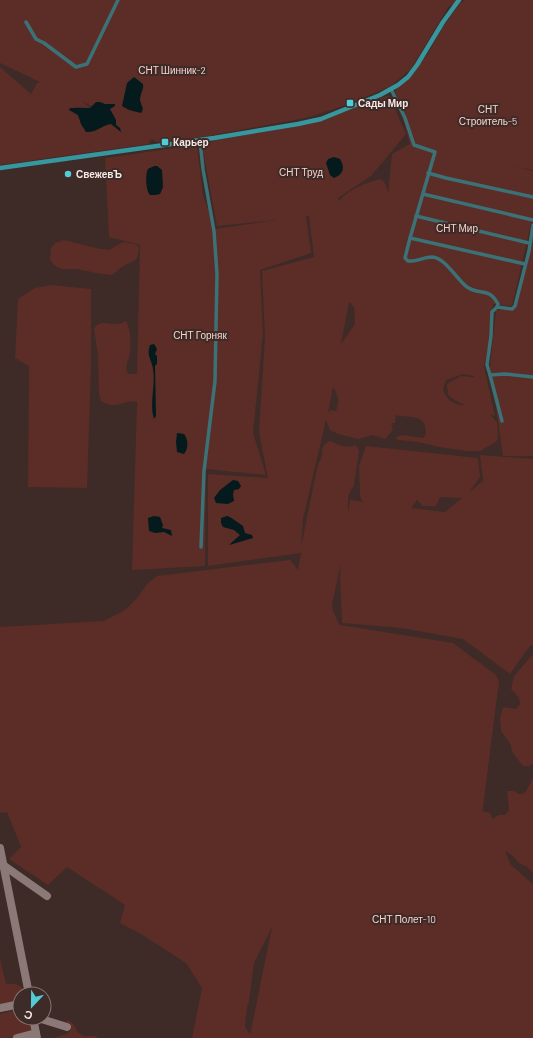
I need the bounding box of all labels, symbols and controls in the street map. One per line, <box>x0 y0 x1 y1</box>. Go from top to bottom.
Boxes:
park label: СНТ Шинник-2 <box>138 64 206 76</box>
place label: Сады Мир <box>358 97 408 109</box>
marker: Сады Мир <box>345 98 355 108</box>
park label: СНТ Строитель-5 <box>459 103 517 127</box>
place label: Карьер <box>173 136 209 148</box>
marker: Карьер <box>160 137 170 147</box>
park label: СНТ Труд <box>279 166 323 178</box>
place label: СвежевЪ <box>76 168 122 180</box>
marker: СвежевЪ <box>63 169 73 179</box>
park label: СНТ Мир <box>436 222 478 234</box>
park label: СНТ Горняк <box>173 329 227 341</box>
park label: СНТ Полет-10 <box>372 913 436 925</box>
north arrow <box>12 986 52 1026</box>
text: С <box>22 1008 34 1023</box>

